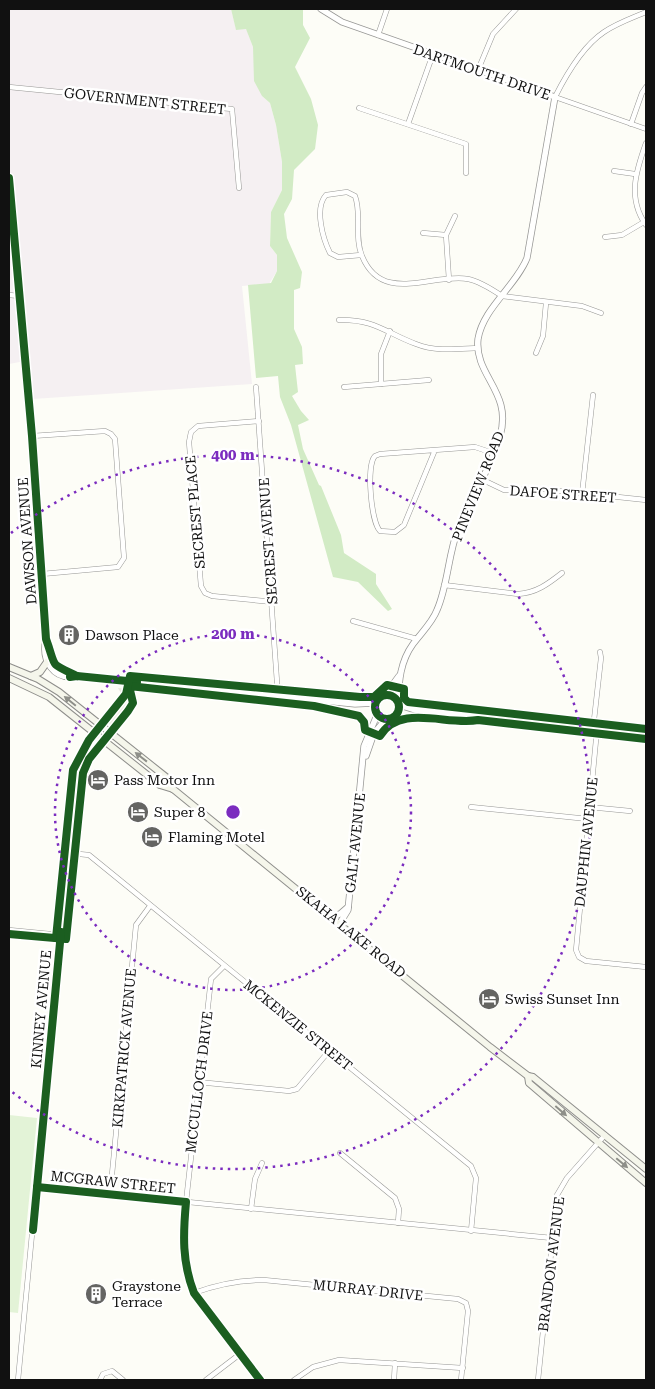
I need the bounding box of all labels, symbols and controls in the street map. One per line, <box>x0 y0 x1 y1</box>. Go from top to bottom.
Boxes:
street label: DARTMOUTH DRIVE <box>411 41 553 103</box>
street label: GOVERNMENT STREET <box>63 85 227 117</box>
street label: PINEVIEW ROAD <box>449 429 507 543</box>
text: 400 m <box>211 446 255 464</box>
street label: SECREST PLACE <box>182 455 208 569</box>
street label: DAWSON AVENUE <box>15 477 39 605</box>
street label: SECREST AVENUE <box>256 477 280 605</box>
street label: DAFOE STREET <box>509 482 617 506</box>
building icon: Dawson Place <box>57 623 81 647</box>
text: 200 m <box>211 625 255 643</box>
place label: Dawson Place <box>85 627 179 643</box>
one-way arrow <box>63 695 76 706</box>
one-way arrow <box>135 752 148 763</box>
hotel icon: Pass Motor Inn <box>86 768 110 792</box>
place label: Pass Motor Inn <box>114 772 215 788</box>
street label: DAUPHIN AVENUE <box>571 776 601 908</box>
street label: GALT AVENUE <box>342 792 368 894</box>
hotel icon: Super 8 <box>126 800 150 824</box>
centre of rings <box>224 803 242 821</box>
place label: Super 8 <box>154 804 206 820</box>
hotel icon: Flaming Motel <box>140 825 164 849</box>
place label: Flaming Motel <box>168 829 265 845</box>
street label: SKAHA LAKE ROAD <box>293 883 409 981</box>
street label: KINNEY AVENUE <box>28 949 54 1069</box>
street label: KIRKPATRICK AVENUE <box>109 967 139 1129</box>
street label: MCKENZIE STREET <box>241 976 355 1074</box>
hotel icon: Swiss Sunset Inn <box>477 987 501 1011</box>
place label: Swiss Sunset Inn <box>505 991 619 1007</box>
street label: MCCULLOCH DRIVE <box>182 1010 216 1154</box>
one-way arrow <box>554 1105 566 1117</box>
one-way arrow <box>615 1158 628 1169</box>
street label: MCGRAW STREET <box>50 1167 176 1197</box>
street label: BRANDON AVENUE <box>535 1195 567 1333</box>
street label: MURRAY DRIVE <box>312 1276 424 1304</box>
place label: Graystone Terrace <box>112 1278 181 1310</box>
building icon: Graystone Terrace <box>84 1282 108 1306</box>

